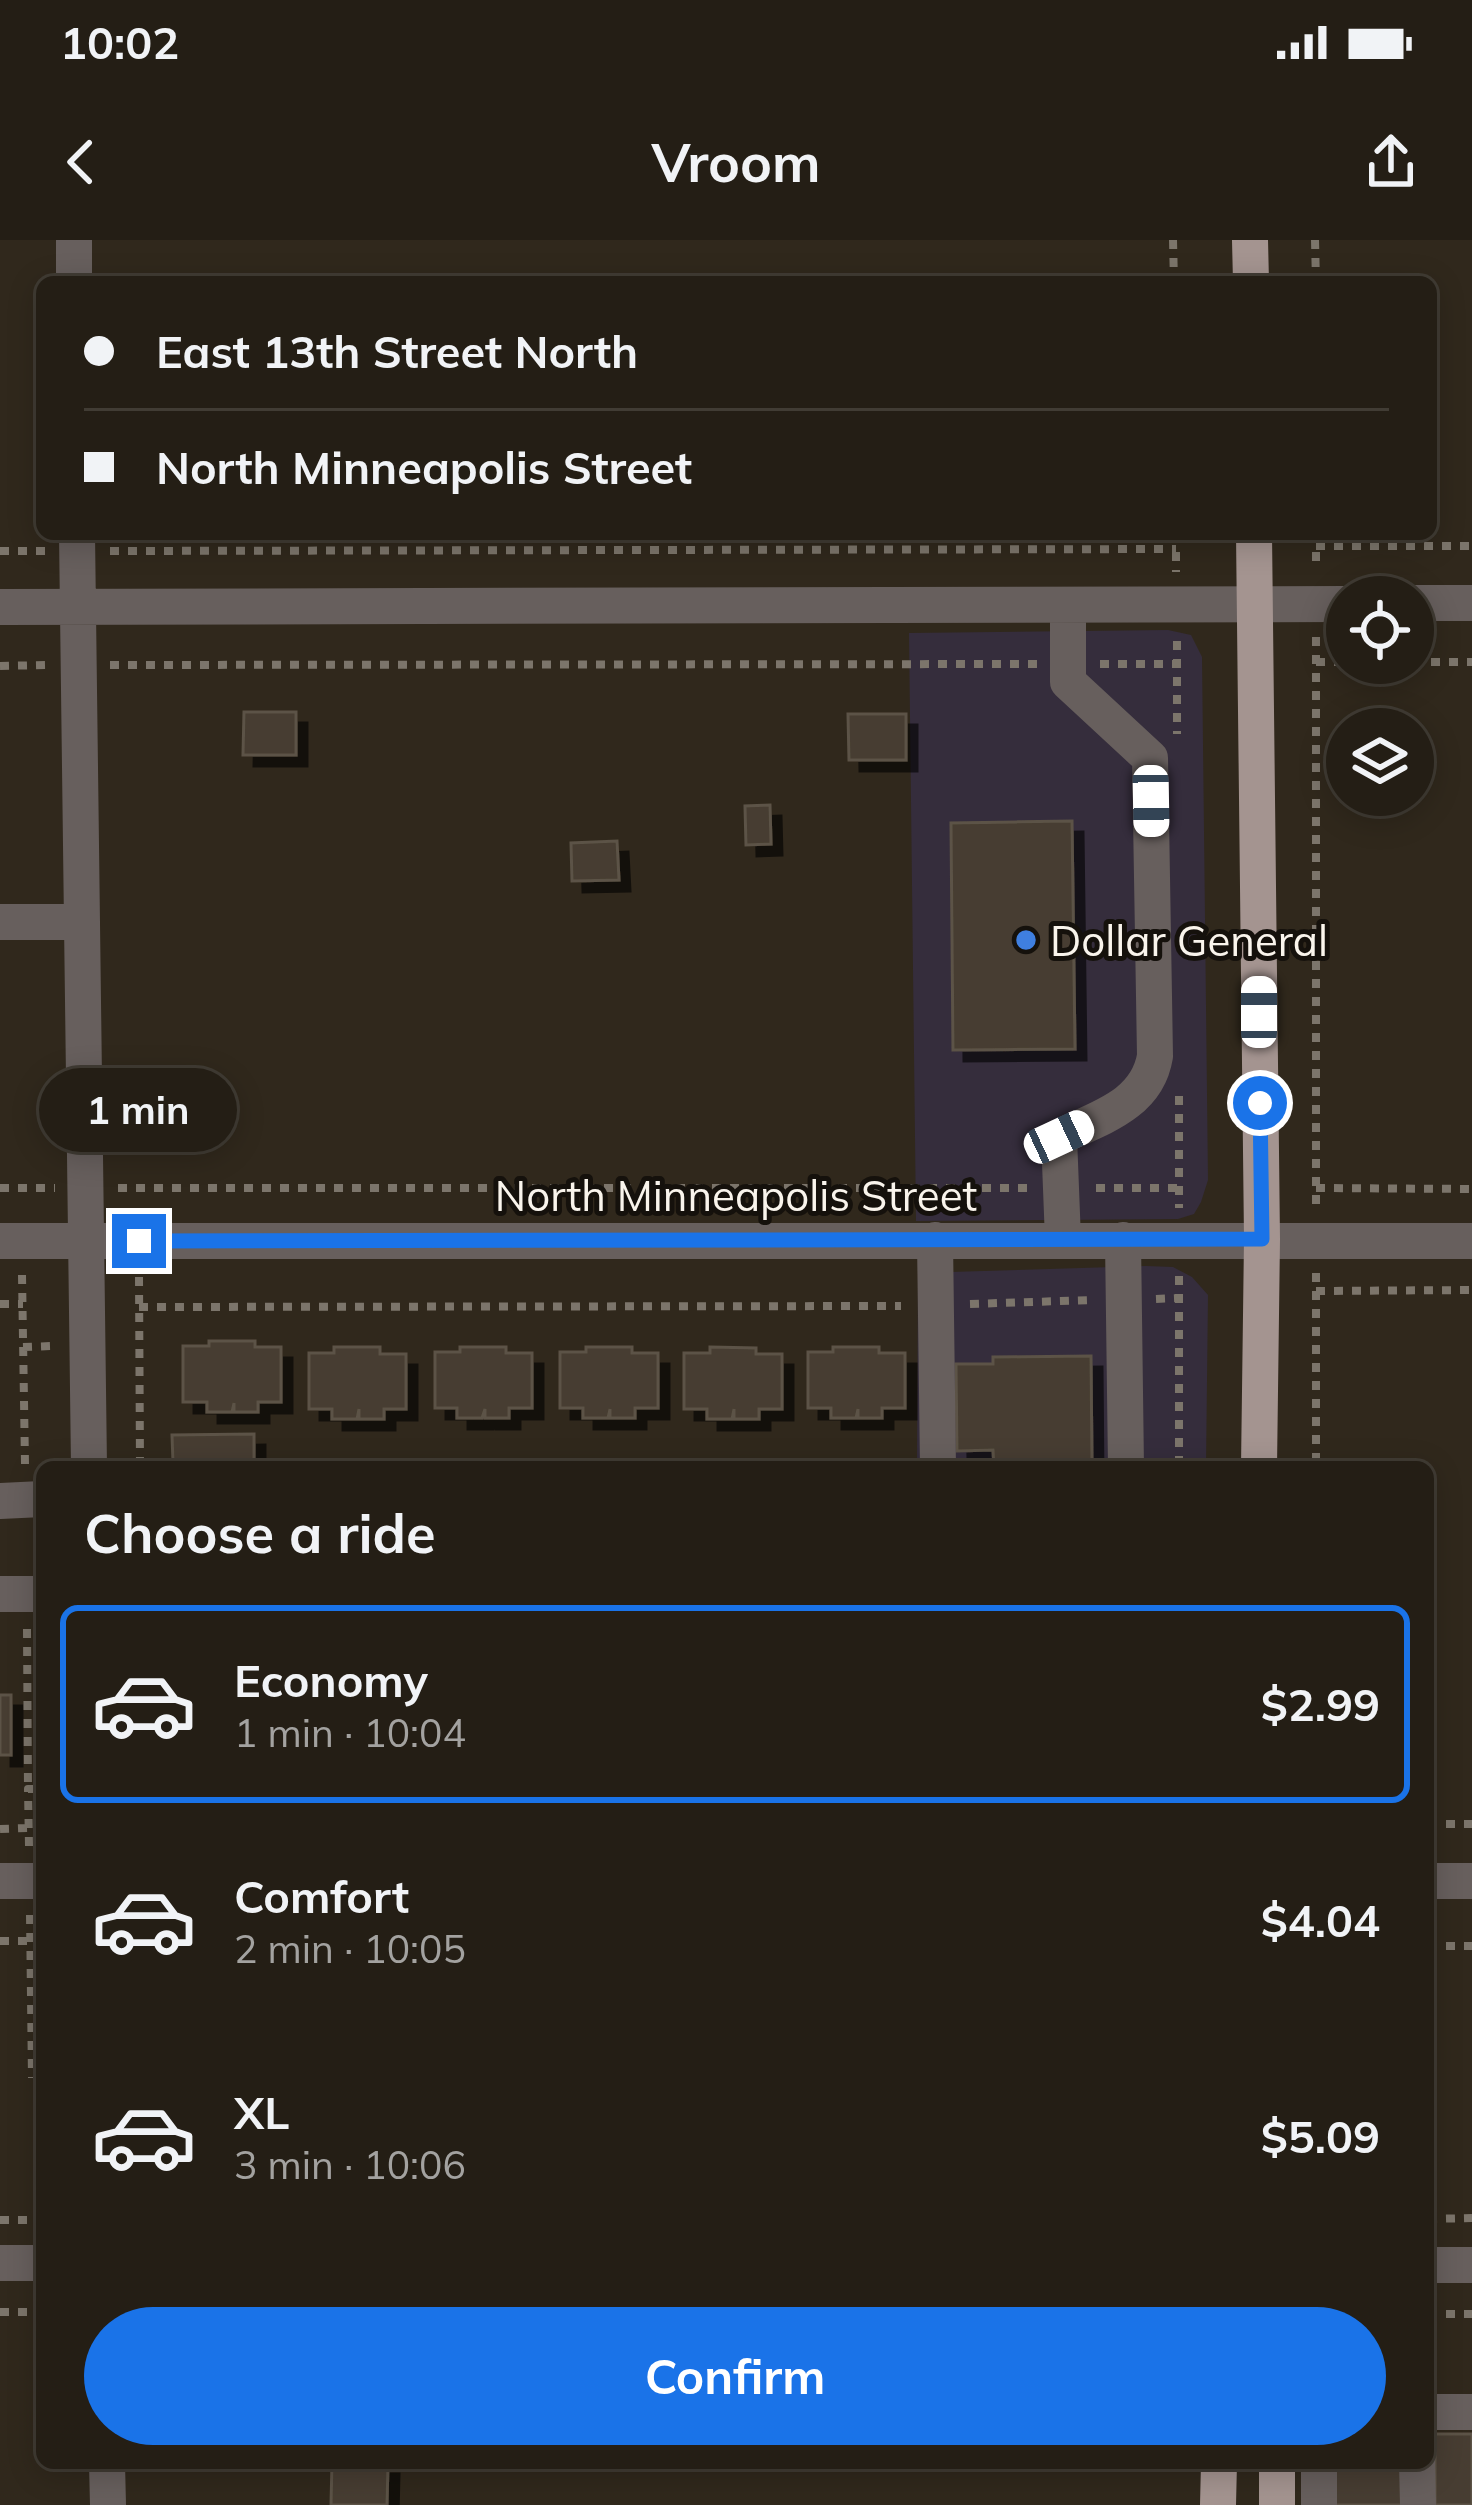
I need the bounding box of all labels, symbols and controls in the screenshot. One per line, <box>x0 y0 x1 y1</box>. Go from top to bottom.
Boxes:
text: 10:02 <box>60 14 179 70</box>
text: Vroom <box>651 128 821 196</box>
icon: back <box>48 129 114 195</box>
icon: share <box>1358 129 1424 195</box>
text: East 13th Street North <box>156 323 638 379</box>
text: North Minneapolis Street <box>156 439 692 495</box>
map controls <box>1326 576 1434 816</box>
button: locate <box>1326 576 1434 684</box>
button: layers <box>1326 708 1434 816</box>
car <box>1132 765 1170 837</box>
place label: Dollar General <box>1050 914 1328 967</box>
marker: Dollar General <box>1013 927 1039 953</box>
car <box>1241 976 1277 1048</box>
callout: 1 min <box>40 1067 238 1151</box>
route start <box>1233 1076 1287 1130</box>
text: 1 min <box>87 1085 189 1134</box>
car <box>1019 1105 1099 1169</box>
street label: North Minneapolis Street <box>495 1169 977 1222</box>
route end <box>112 1214 166 1268</box>
text: Choose a ride <box>84 1499 436 1567</box>
icon: car <box>90 1650 198 1758</box>
text: Economy <box>234 1652 428 1708</box>
text: $2.99 <box>1261 1676 1380 1732</box>
text: 1 min · 10:04 <box>234 1708 466 1757</box>
icon: car <box>90 1866 198 1974</box>
text: Comfort <box>234 1868 409 1924</box>
text: $4.04 <box>1261 1892 1380 1948</box>
text: 2 min · 10:05 <box>234 1924 466 1973</box>
icon: car <box>90 2082 198 2190</box>
text: XL <box>234 2084 289 2140</box>
text: $5.09 <box>1261 2108 1380 2164</box>
text: 3 min · 10:06 <box>234 2140 466 2189</box>
button: Confirm <box>84 2307 1386 2445</box>

